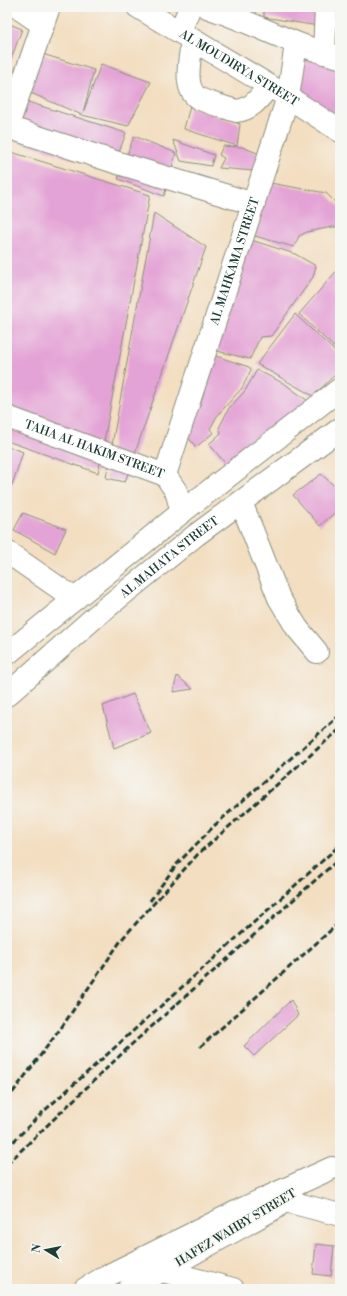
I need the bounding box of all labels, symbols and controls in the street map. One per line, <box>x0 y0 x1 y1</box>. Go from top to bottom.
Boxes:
street label: AL MOUDIRYA STREET <box>176 26 302 110</box>
street label: AL MAHKAMA STREET <box>207 195 263 328</box>
street label: TAHA AL HAKIM STREET <box>22 416 167 482</box>
street label: AL MAHATA STREET <box>116 513 222 602</box>
street label: HAFEZ WAHBY STREET <box>173 1186 300 1270</box>
north arrow <box>26 1230 66 1270</box>
text: N <box>29 1243 45 1254</box>

